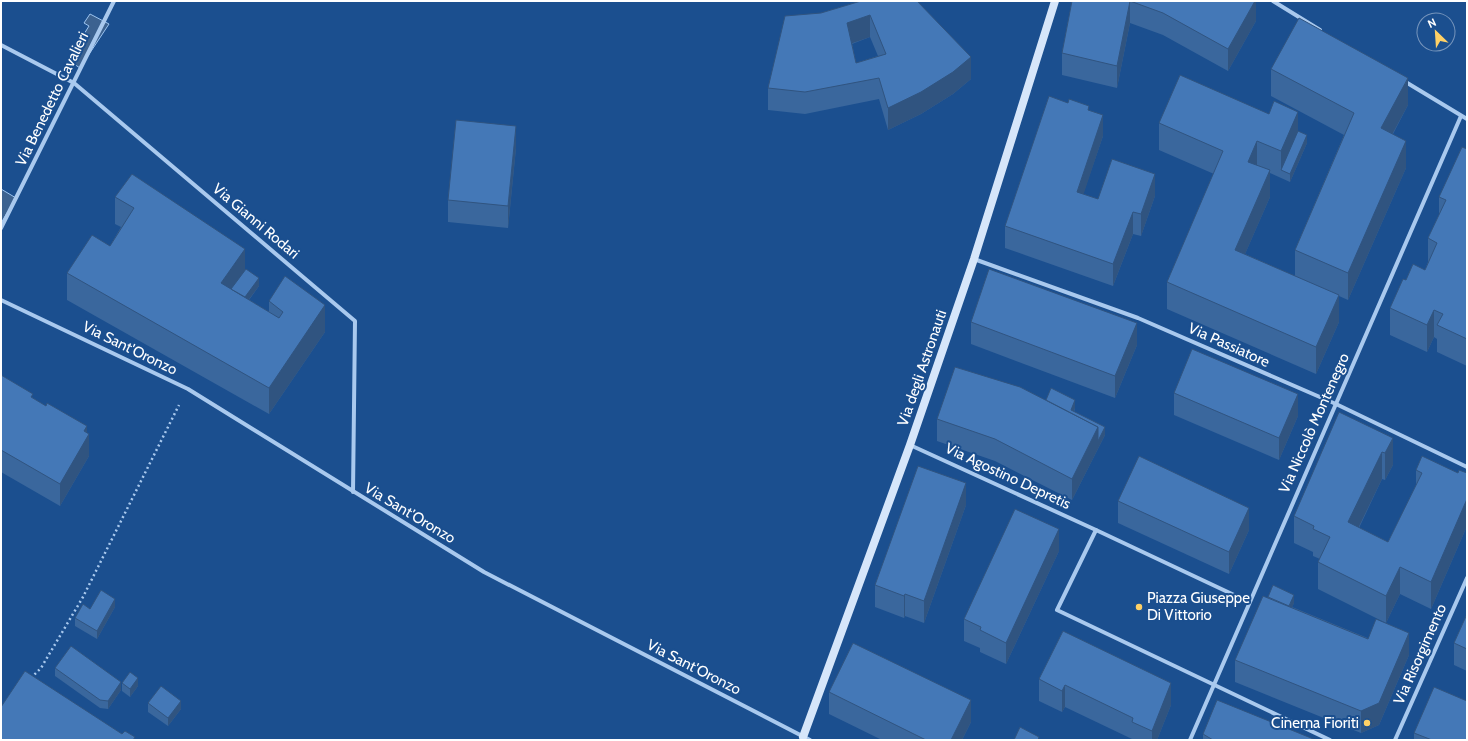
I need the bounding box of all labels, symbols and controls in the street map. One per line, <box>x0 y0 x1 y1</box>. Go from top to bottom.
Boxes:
north arrow <box>1416 12 1456 52</box>
text: N <box>1425 15 1438 31</box>
street label: Via Benedetto Cavalieri <box>12 29 92 169</box>
street label: Via Gianni Rodari <box>209 179 303 263</box>
street label: Via degli Astronauti <box>894 307 950 429</box>
street label: Via Sant'Oronzo <box>80 317 180 379</box>
street label: Via Passiatore <box>1185 319 1273 371</box>
street label: Via Niccolò Montenegro <box>1275 350 1353 496</box>
street label: Via Agostino Depretis <box>942 439 1074 513</box>
street label: Via Sant'Oronzo <box>361 479 459 547</box>
place label: Piazza Giuseppe Di Vittorio <box>1147 589 1250 624</box>
street label: Via Risorgimento <box>1390 601 1450 707</box>
marker: Piazza Giuseppe Di Vittorio <box>1134 602 1144 612</box>
street label: Via Sant'Oronzo <box>644 636 744 698</box>
place label: Cinema Fioriti <box>1271 714 1359 732</box>
marker: Cinema Fioriti <box>1362 718 1372 728</box>

